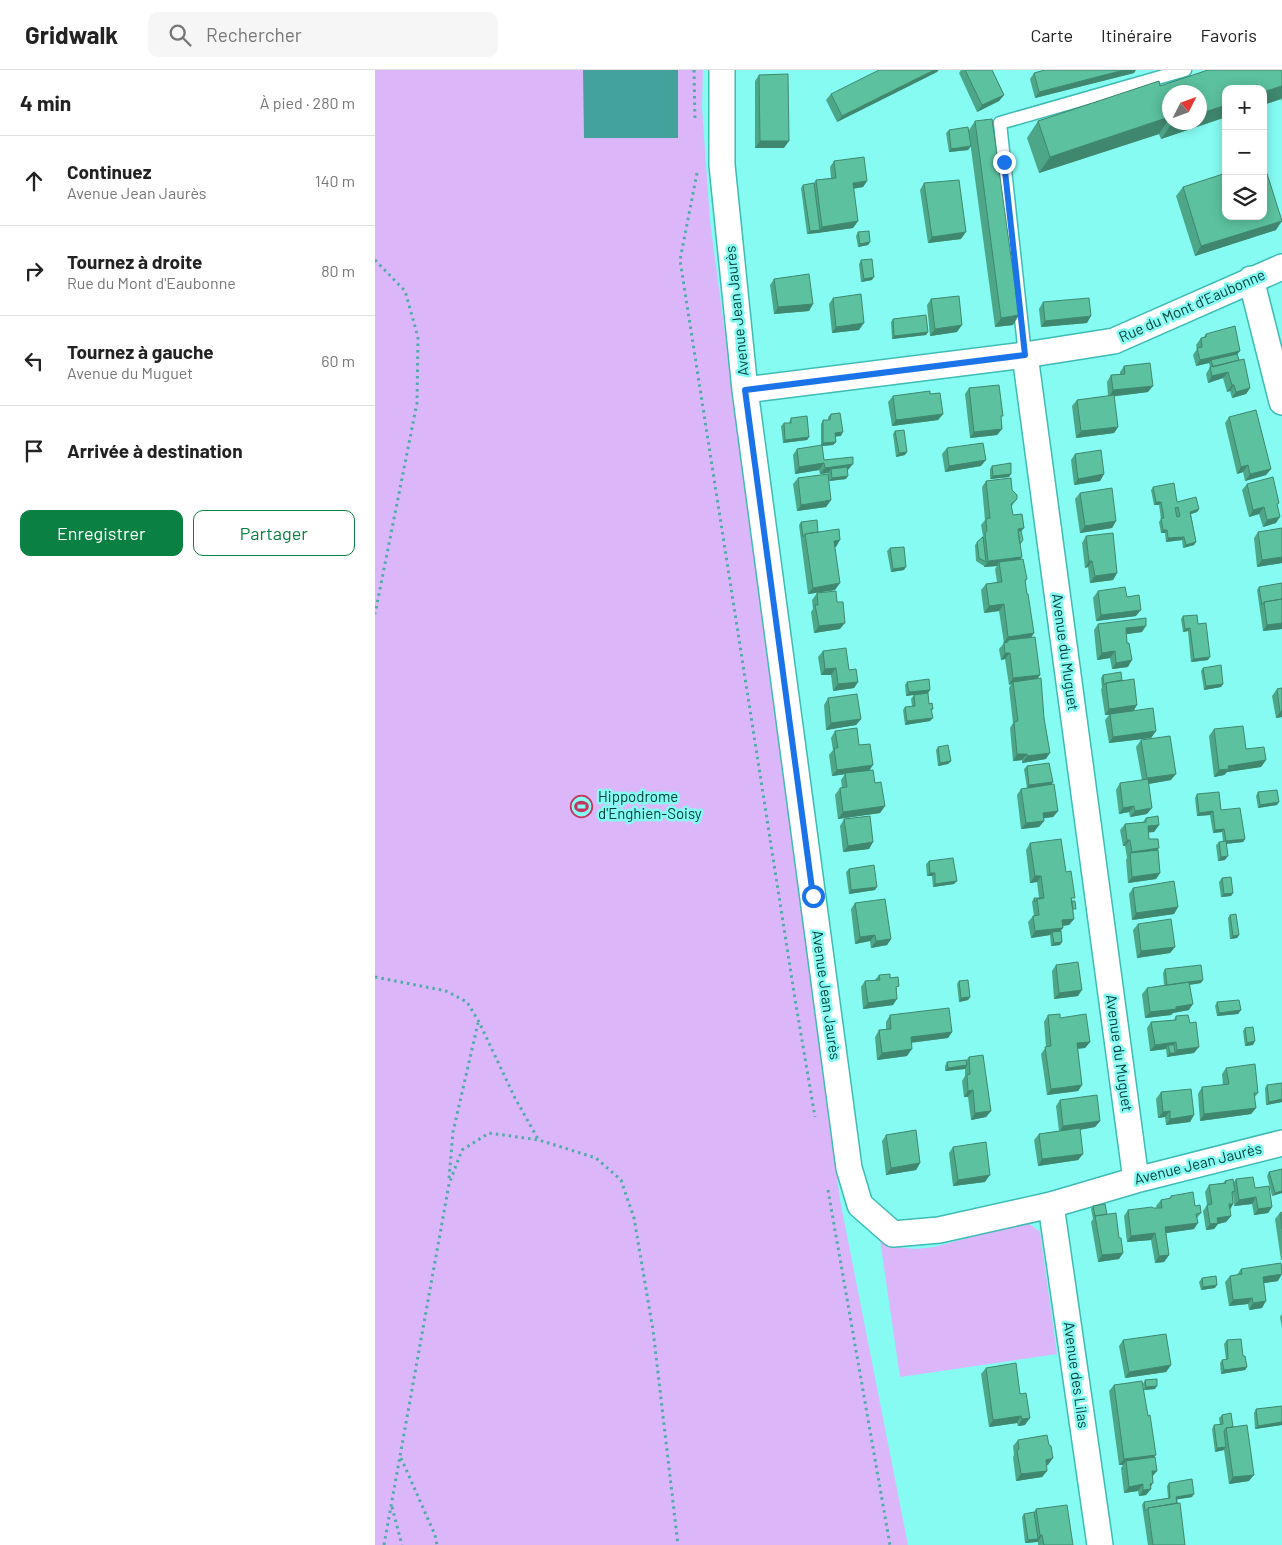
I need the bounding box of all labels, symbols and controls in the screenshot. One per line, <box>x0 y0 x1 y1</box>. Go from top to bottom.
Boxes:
search box <box>148 12 498 57</box>
text: Gridwalk <box>25 20 118 49</box>
icon: search <box>166 21 194 49</box>
text: Rechercher <box>206 23 302 46</box>
text: Carte <box>1030 24 1073 46</box>
text: Itinéraire <box>1101 24 1172 46</box>
text: Favoris <box>1200 24 1257 46</box>
north arrow <box>1162 85 1207 130</box>
map controls <box>1222 85 1267 220</box>
button: + <box>1222 85 1267 130</box>
text: 4 min <box>20 90 71 115</box>
text: À pied · 280 m <box>260 93 355 112</box>
button: − <box>1222 130 1267 175</box>
route end <box>993 151 1016 174</box>
text: Continuez <box>67 160 151 183</box>
icon: ahead <box>20 167 48 195</box>
text: 140 m <box>315 171 355 190</box>
button: layers <box>1222 175 1267 220</box>
text: Avenue Jean Jaurès <box>67 183 207 202</box>
street label: Avenue Jean Jaurès <box>720 245 752 377</box>
text: Tournez à droite <box>67 250 203 273</box>
icon: right <box>20 257 48 285</box>
text: 80 m <box>321 261 355 280</box>
street label: Rue du Mont d'Eaubonne <box>1116 265 1268 345</box>
text: Rue du Mont d'Eaubonne <box>67 273 236 292</box>
text: Tournez à gauche <box>67 340 214 363</box>
icon: left <box>20 347 48 375</box>
text: 60 m <box>321 351 355 370</box>
text: Avenue du Muguet <box>67 363 193 382</box>
icon: arrive <box>20 437 48 465</box>
text: Arrivée à destination <box>67 439 243 462</box>
button: Enregistrer <box>20 510 183 556</box>
button: Partager <box>193 510 355 556</box>
street label: Avenue du Muguet <box>1049 592 1083 712</box>
place label: Hippodrome d'Enghien-Soisy <box>598 787 702 822</box>
sports icon: Hippodrome d'Enghien-Soisy <box>570 794 594 818</box>
route start <box>802 885 825 908</box>
street label: Avenue Jean Jaurès <box>809 929 845 1061</box>
street label: Avenue du Muguet <box>1103 993 1137 1113</box>
street label: Avenue Jean Jaurès <box>1132 1138 1263 1188</box>
street label: Avenue des Lilas <box>1061 1320 1093 1429</box>

